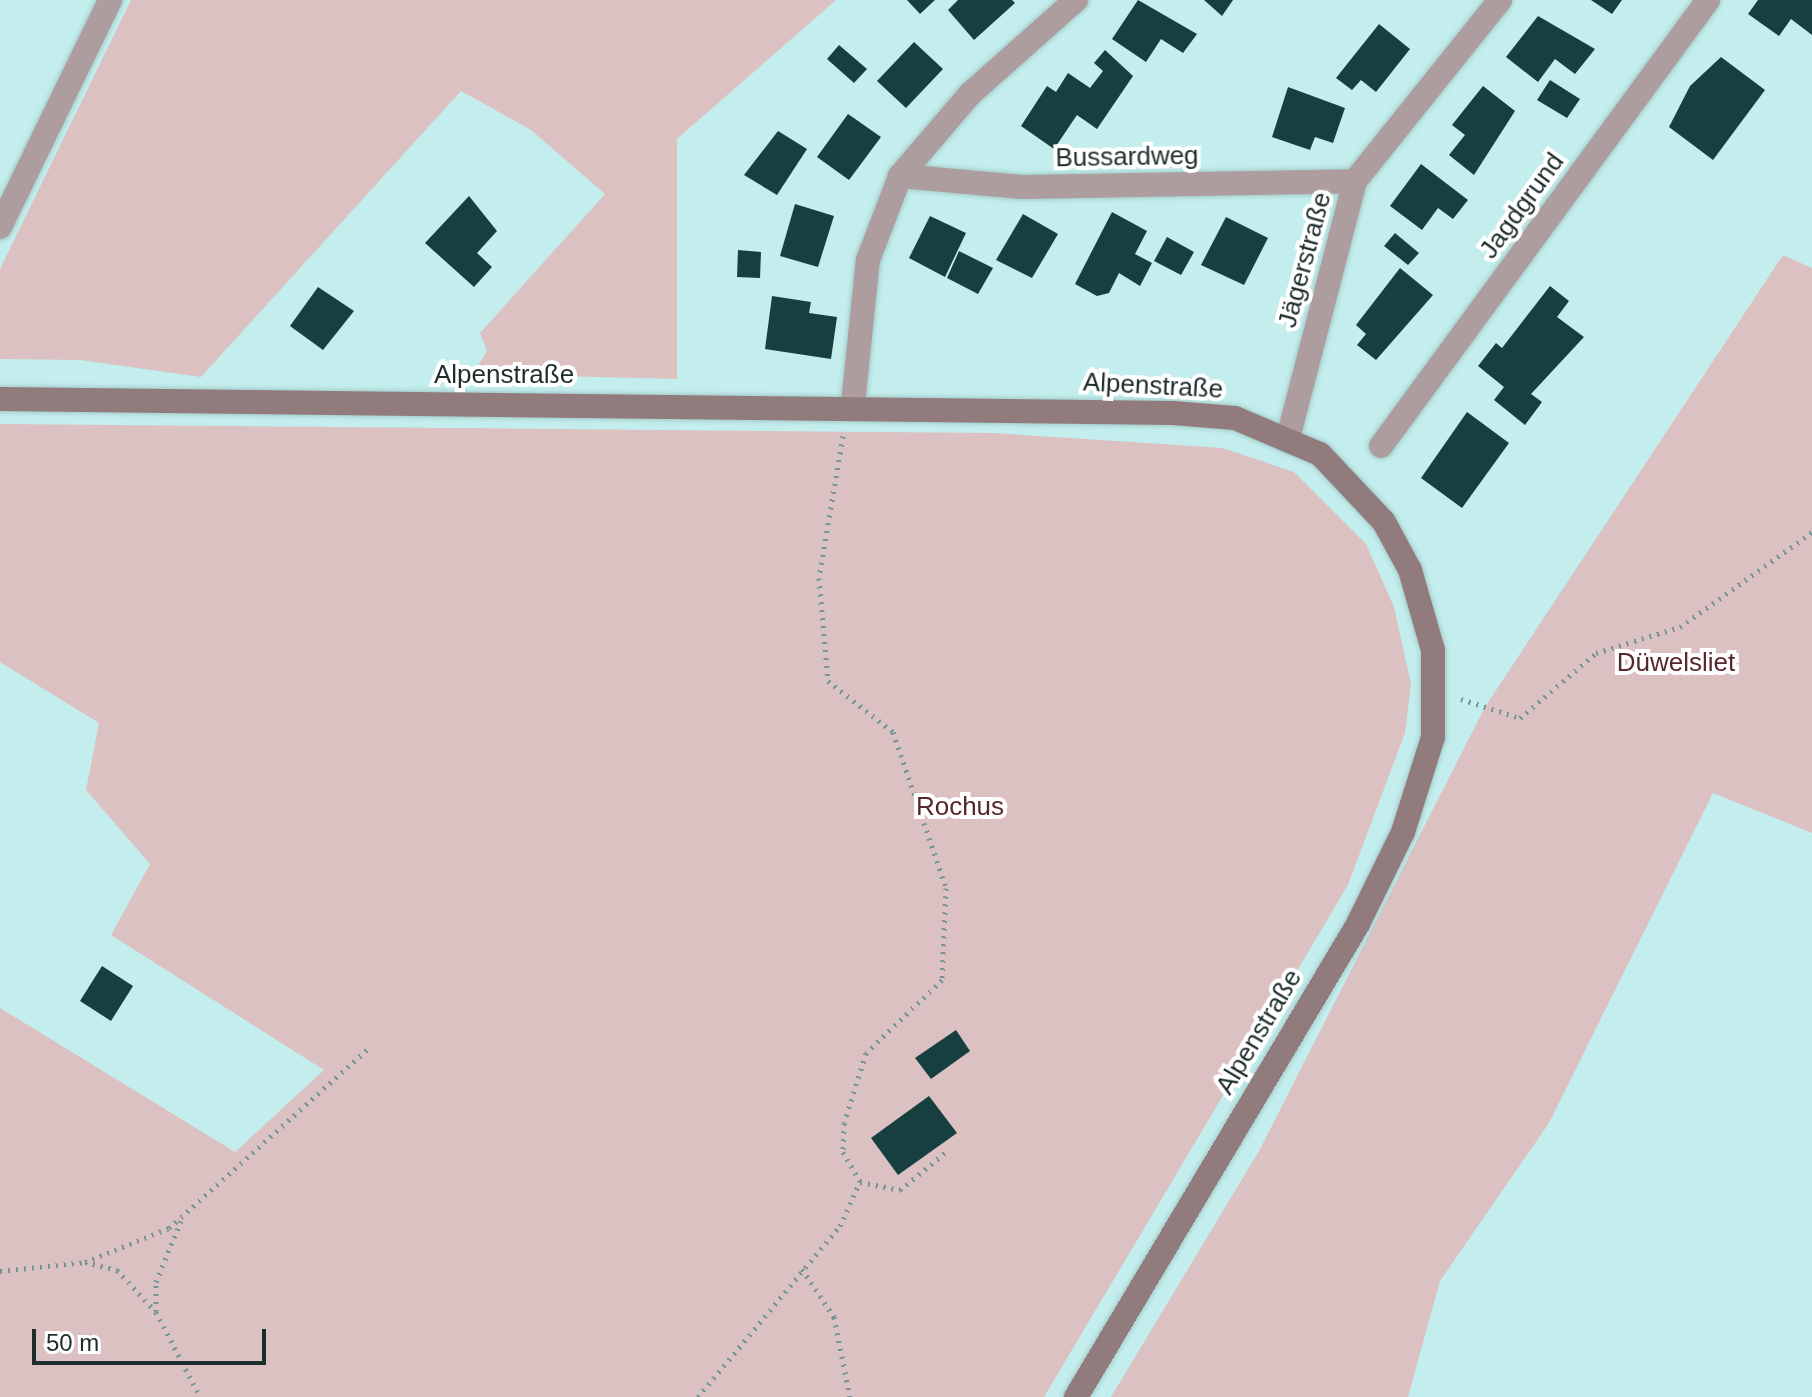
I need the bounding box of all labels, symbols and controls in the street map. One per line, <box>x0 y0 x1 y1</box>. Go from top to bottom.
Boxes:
street label: Bussardweg <box>1055 140 1199 174</box>
street label: Jagdgrund <box>1473 147 1571 265</box>
street label: Jägerstraße <box>1272 189 1338 331</box>
street label: Alpenstraße <box>434 359 574 391</box>
street label: Alpenstraße <box>1082 367 1224 405</box>
park label: Düwelsliet <box>1617 647 1735 679</box>
park label: Rochus <box>916 791 1004 823</box>
street label: Alpenstraße <box>1210 964 1308 1100</box>
scale bar <box>36 1313 270 1363</box>
text: 50 m <box>46 1329 99 1356</box>

